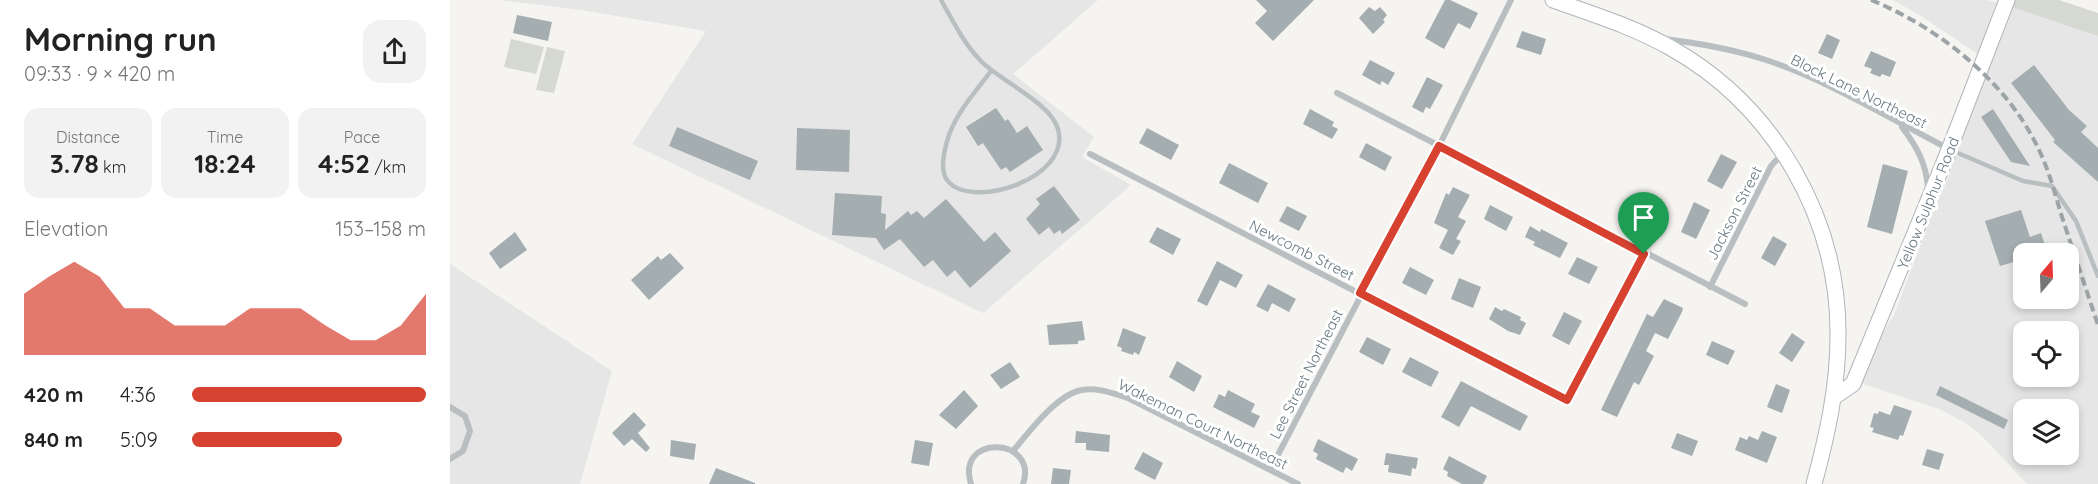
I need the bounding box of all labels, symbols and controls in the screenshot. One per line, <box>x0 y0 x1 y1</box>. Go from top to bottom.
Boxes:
text: Morning run <box>24 18 217 59</box>
button: share <box>363 20 426 83</box>
street label: Block Lane Northeast <box>1788 50 1930 132</box>
text: 09:33 · 9 × 420 m <box>24 61 175 86</box>
text: Distance <box>56 127 120 147</box>
text: Time <box>207 127 243 147</box>
text: Pace <box>344 127 380 147</box>
street label: Yellow Sulphur Road <box>1893 134 1963 272</box>
text: 3.78 <box>50 147 99 180</box>
text: 18:24 <box>194 147 256 180</box>
text: 4:52 <box>318 147 370 180</box>
text: km <box>99 157 126 177</box>
text: /km <box>370 157 406 177</box>
street label: Jackson Street <box>1702 163 1766 263</box>
pin <box>1618 192 1669 254</box>
icon: arrive <box>1627 201 1660 234</box>
street label: Newcomb Street <box>1246 215 1358 285</box>
text: Elevation <box>24 216 108 241</box>
text: 153–158 m <box>335 216 426 241</box>
north arrow <box>2013 243 2079 309</box>
map controls <box>2013 243 2079 465</box>
street label: Lee Street Northeast <box>1265 306 1347 442</box>
button: locate <box>2013 321 2079 387</box>
street label: Wakeman Court Northeast <box>1115 375 1291 473</box>
text: 420 m <box>24 382 83 407</box>
text: 4:36 <box>120 382 156 407</box>
button: layers <box>2013 399 2079 465</box>
text: 840 m <box>24 427 83 452</box>
text: 5:09 <box>120 427 158 452</box>

